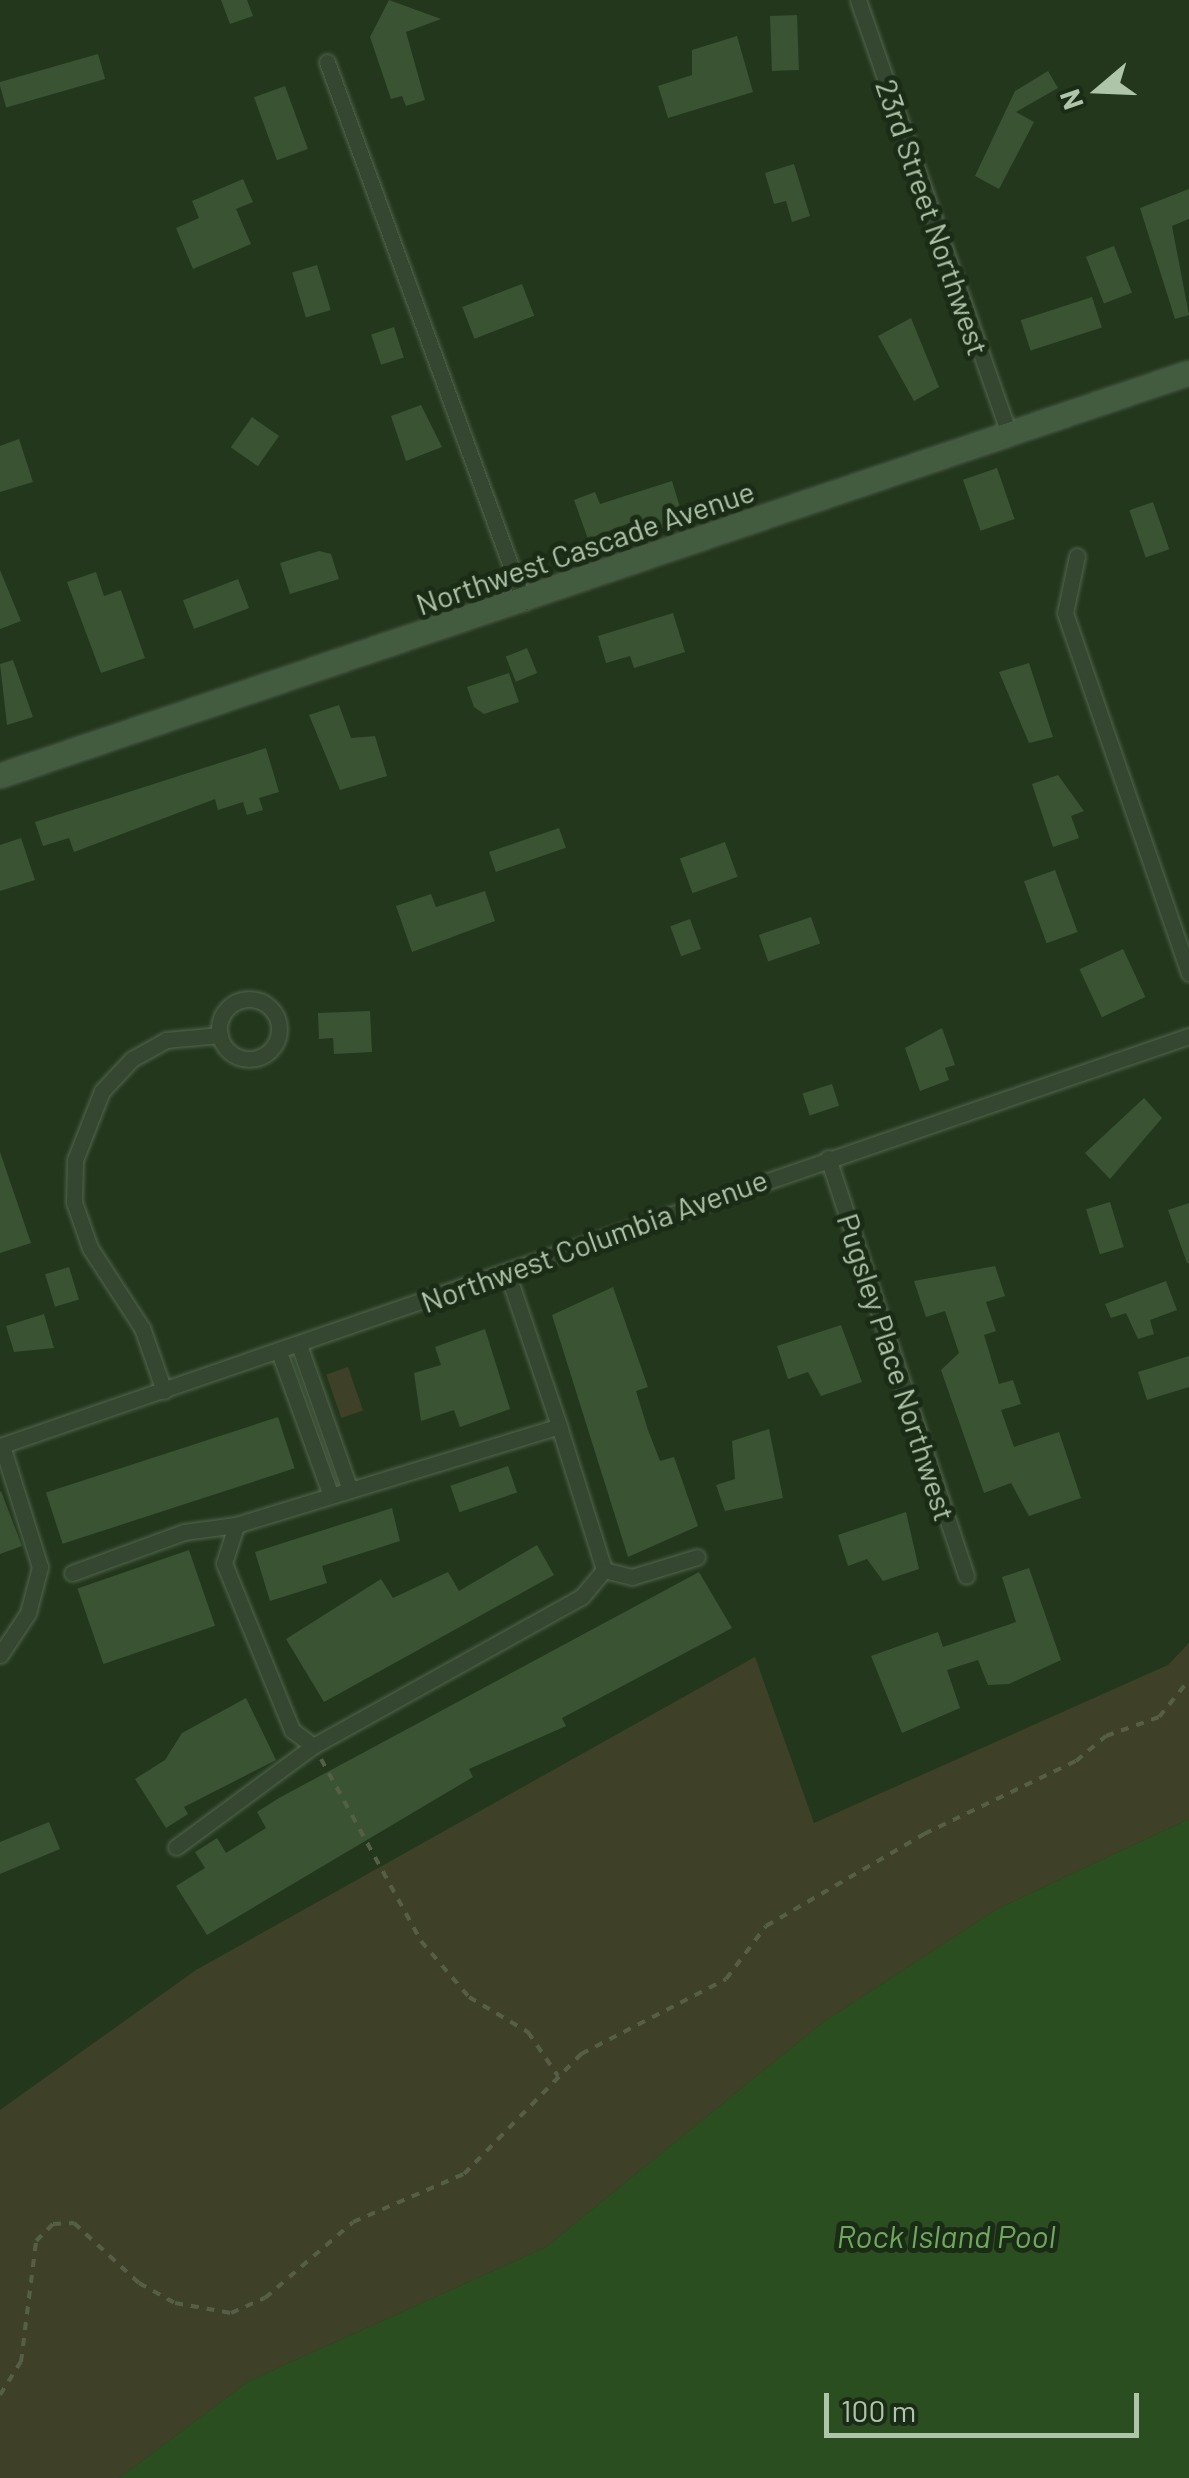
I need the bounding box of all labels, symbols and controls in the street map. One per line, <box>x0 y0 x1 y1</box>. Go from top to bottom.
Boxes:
north arrow <box>1049 40 1149 140</box>
street label: 23rd Street Northwest <box>869 74 997 360</box>
text: N <box>1052 85 1090 114</box>
street label: Northwest Cascade Avenue <box>411 472 759 622</box>
street label: Northwest Columbia Avenue <box>416 1161 772 1319</box>
street label: Pugsley Place Northwest <box>830 1209 964 1525</box>
water label: Rock Island Pool <box>836 2216 1056 2254</box>
scale bar <box>829 2373 1144 2435</box>
text: 100 m <box>841 2392 916 2428</box>

